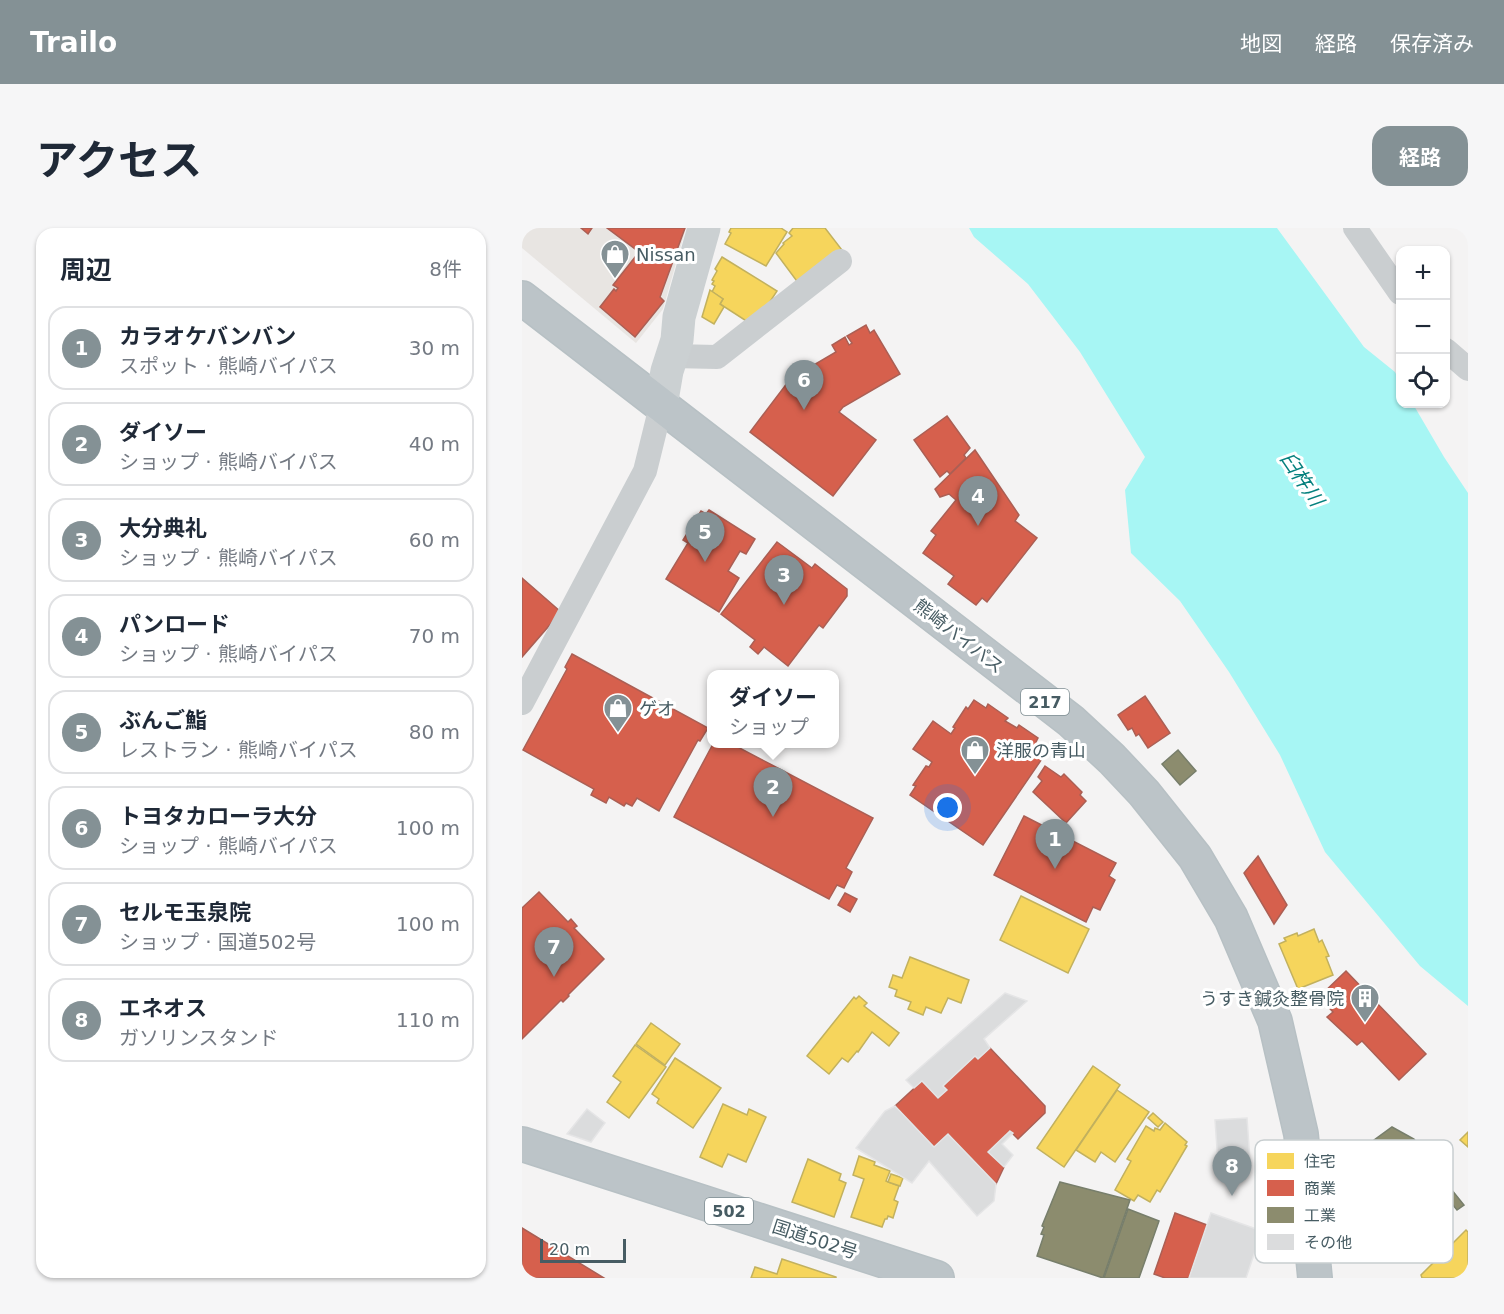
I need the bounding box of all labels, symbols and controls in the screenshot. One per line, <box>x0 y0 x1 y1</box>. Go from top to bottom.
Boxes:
text: Trailo <box>30 26 117 59</box>
text: 地図 <box>1240 32 1282 56</box>
text: 経路 <box>1315 32 1357 56</box>
text: 保存済み <box>1390 32 1474 56</box>
button: 経路 <box>1372 126 1468 186</box>
text: アクセス <box>36 136 202 185</box>
shop icon: Nissan <box>599 238 631 280</box>
place label: Nissan <box>636 244 696 265</box>
map controls <box>1396 246 1450 408</box>
button: + <box>1396 246 1450 300</box>
text: 周辺 <box>60 255 112 285</box>
text: 8件 <box>429 257 462 281</box>
button: − <box>1396 300 1450 354</box>
text: カラオケバンバン <box>119 324 296 349</box>
text: 1 <box>75 336 88 360</box>
text: 30 m <box>409 336 460 360</box>
text: スポット · 熊崎バイパス <box>119 354 338 378</box>
button: locate <box>1396 354 1450 408</box>
pin: 6 <box>784 360 824 410</box>
text: ダイソー <box>119 420 207 445</box>
text: 2 <box>75 432 88 456</box>
text: 40 m <box>409 432 460 456</box>
water label: 臼杵川 <box>1275 447 1330 512</box>
text: ショップ · 熊崎バイパス <box>119 450 338 474</box>
pin: 4 <box>958 476 998 526</box>
pin: 5 <box>686 512 724 562</box>
text: 大分典礼 <box>119 516 207 541</box>
text: 3 <box>75 528 88 552</box>
text: 60 m <box>409 528 460 552</box>
text: ショップ · 熊崎バイパス <box>119 546 338 570</box>
pin: 3 <box>764 556 804 605</box>
street label: 熊崎バイパス <box>910 595 1008 677</box>
text: パンロード <box>119 612 230 637</box>
text: 4 <box>75 624 88 648</box>
text: 70 m <box>409 624 460 648</box>
text: ショップ · 熊崎バイパス <box>119 642 338 666</box>
popup <box>707 670 839 748</box>
text: ダイソー <box>729 685 817 710</box>
road number: 217 <box>1021 689 1069 715</box>
shop icon: ゲオ <box>602 692 634 734</box>
place label: ゲオ <box>639 698 675 719</box>
text: ぶんご鮨 <box>119 708 207 733</box>
text: ショップ <box>729 715 809 739</box>
text: 5 <box>75 720 88 744</box>
text: 80 m <box>409 720 460 744</box>
shop icon: 洋服の青山 <box>959 734 991 776</box>
text: レストラン · 熊崎バイパス <box>119 738 358 762</box>
place label: 洋服の青山 <box>996 740 1086 761</box>
pin: 2 <box>754 768 792 817</box>
your location <box>933 793 962 822</box>
text: トヨタカローラ大分 <box>119 804 317 829</box>
text: 6 <box>75 816 88 840</box>
text: 100 m <box>396 816 460 840</box>
pin: 1 <box>1036 820 1074 869</box>
text: ショップ · 熊崎バイパス <box>119 834 338 858</box>
text: セルモ玉泉院 <box>119 900 251 925</box>
text: 7 <box>75 912 88 936</box>
text: 100 m <box>396 912 460 936</box>
pin: 7 <box>534 928 573 977</box>
text: ショップ · 国道502号 <box>119 930 316 954</box>
building icon: うすき鍼灸整骨院 <box>1349 982 1381 1024</box>
place label: うすき鍼灸整骨院 <box>1200 988 1344 1009</box>
text: エネオス <box>119 996 207 1021</box>
text: 8 <box>75 1008 88 1032</box>
text: 110 m <box>396 1008 460 1032</box>
text: ガソリンスタンド <box>119 1026 279 1050</box>
legend <box>1255 1140 1453 1263</box>
pin: 8 <box>1212 1146 1252 1196</box>
text: 住宅 <box>1304 1152 1336 1171</box>
text: 商業 <box>1304 1179 1336 1198</box>
road number: 502 <box>705 1198 753 1224</box>
text: 工業 <box>1304 1206 1336 1225</box>
street label: 国道502号 <box>770 1215 860 1263</box>
text: その他 <box>1304 1233 1352 1252</box>
scale bar <box>540 1236 626 1264</box>
text: 20 m <box>549 1240 590 1259</box>

